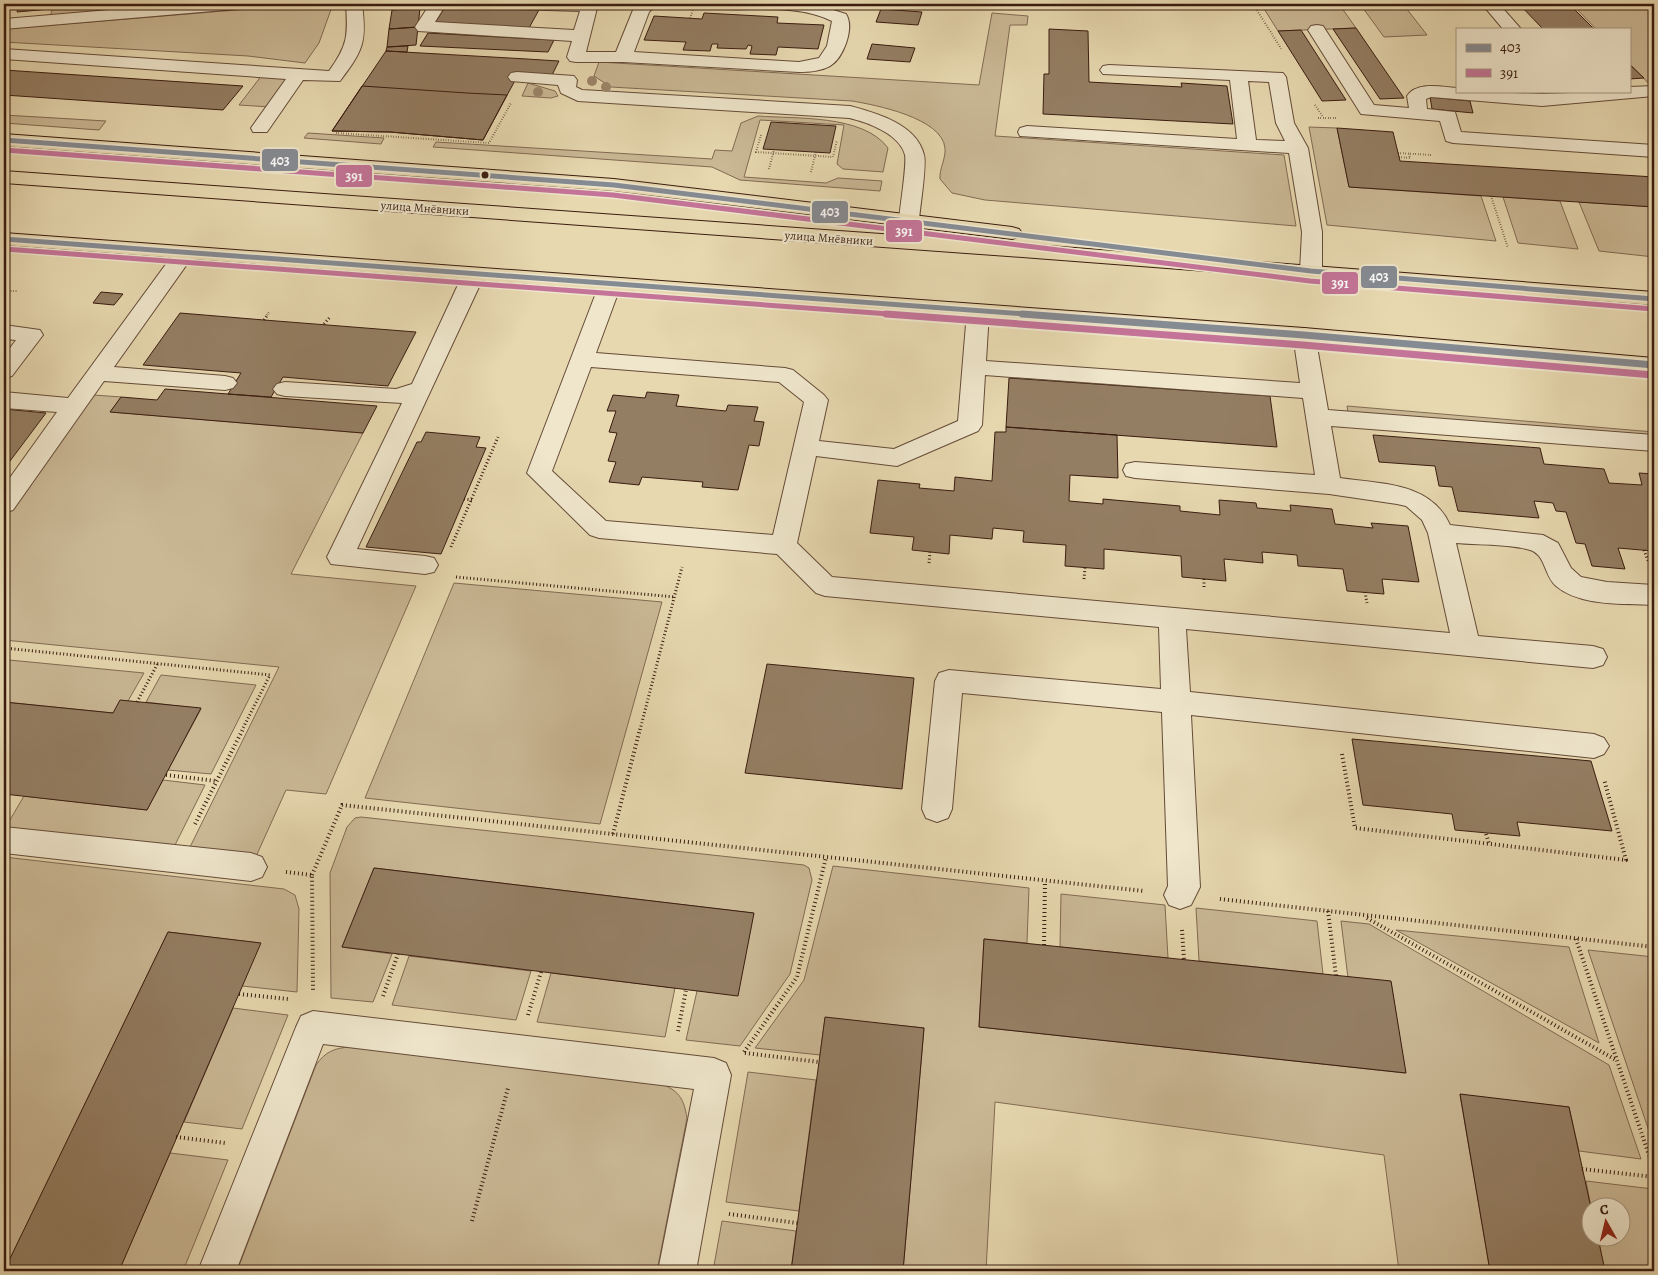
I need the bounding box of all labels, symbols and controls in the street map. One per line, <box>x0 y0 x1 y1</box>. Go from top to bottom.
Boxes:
legend <box>1456 28 1630 92</box>
text: 403 <box>1500 37 1521 57</box>
text: 391 <box>1500 63 1518 83</box>
line badge: 403 <box>261 148 299 172</box>
text: 403 <box>270 151 290 170</box>
line badge: 391 <box>335 164 373 188</box>
text: 391 <box>345 167 363 186</box>
unlabelled marker <box>480 170 490 180</box>
street label: улица Мнёвники <box>379 197 470 219</box>
line badge: 403 <box>811 200 849 224</box>
text: 403 <box>820 202 840 221</box>
line badge: 391 <box>885 219 923 243</box>
text: 391 <box>895 222 913 241</box>
street label: улица Мнёвники <box>783 227 874 249</box>
line badge: 403 <box>1360 265 1398 289</box>
text: 403 <box>1369 267 1389 286</box>
line badge: 391 <box>1321 271 1359 295</box>
text: 391 <box>1331 274 1349 293</box>
north arrow <box>1580 1198 1630 1248</box>
text: С <box>1599 1200 1610 1220</box>

